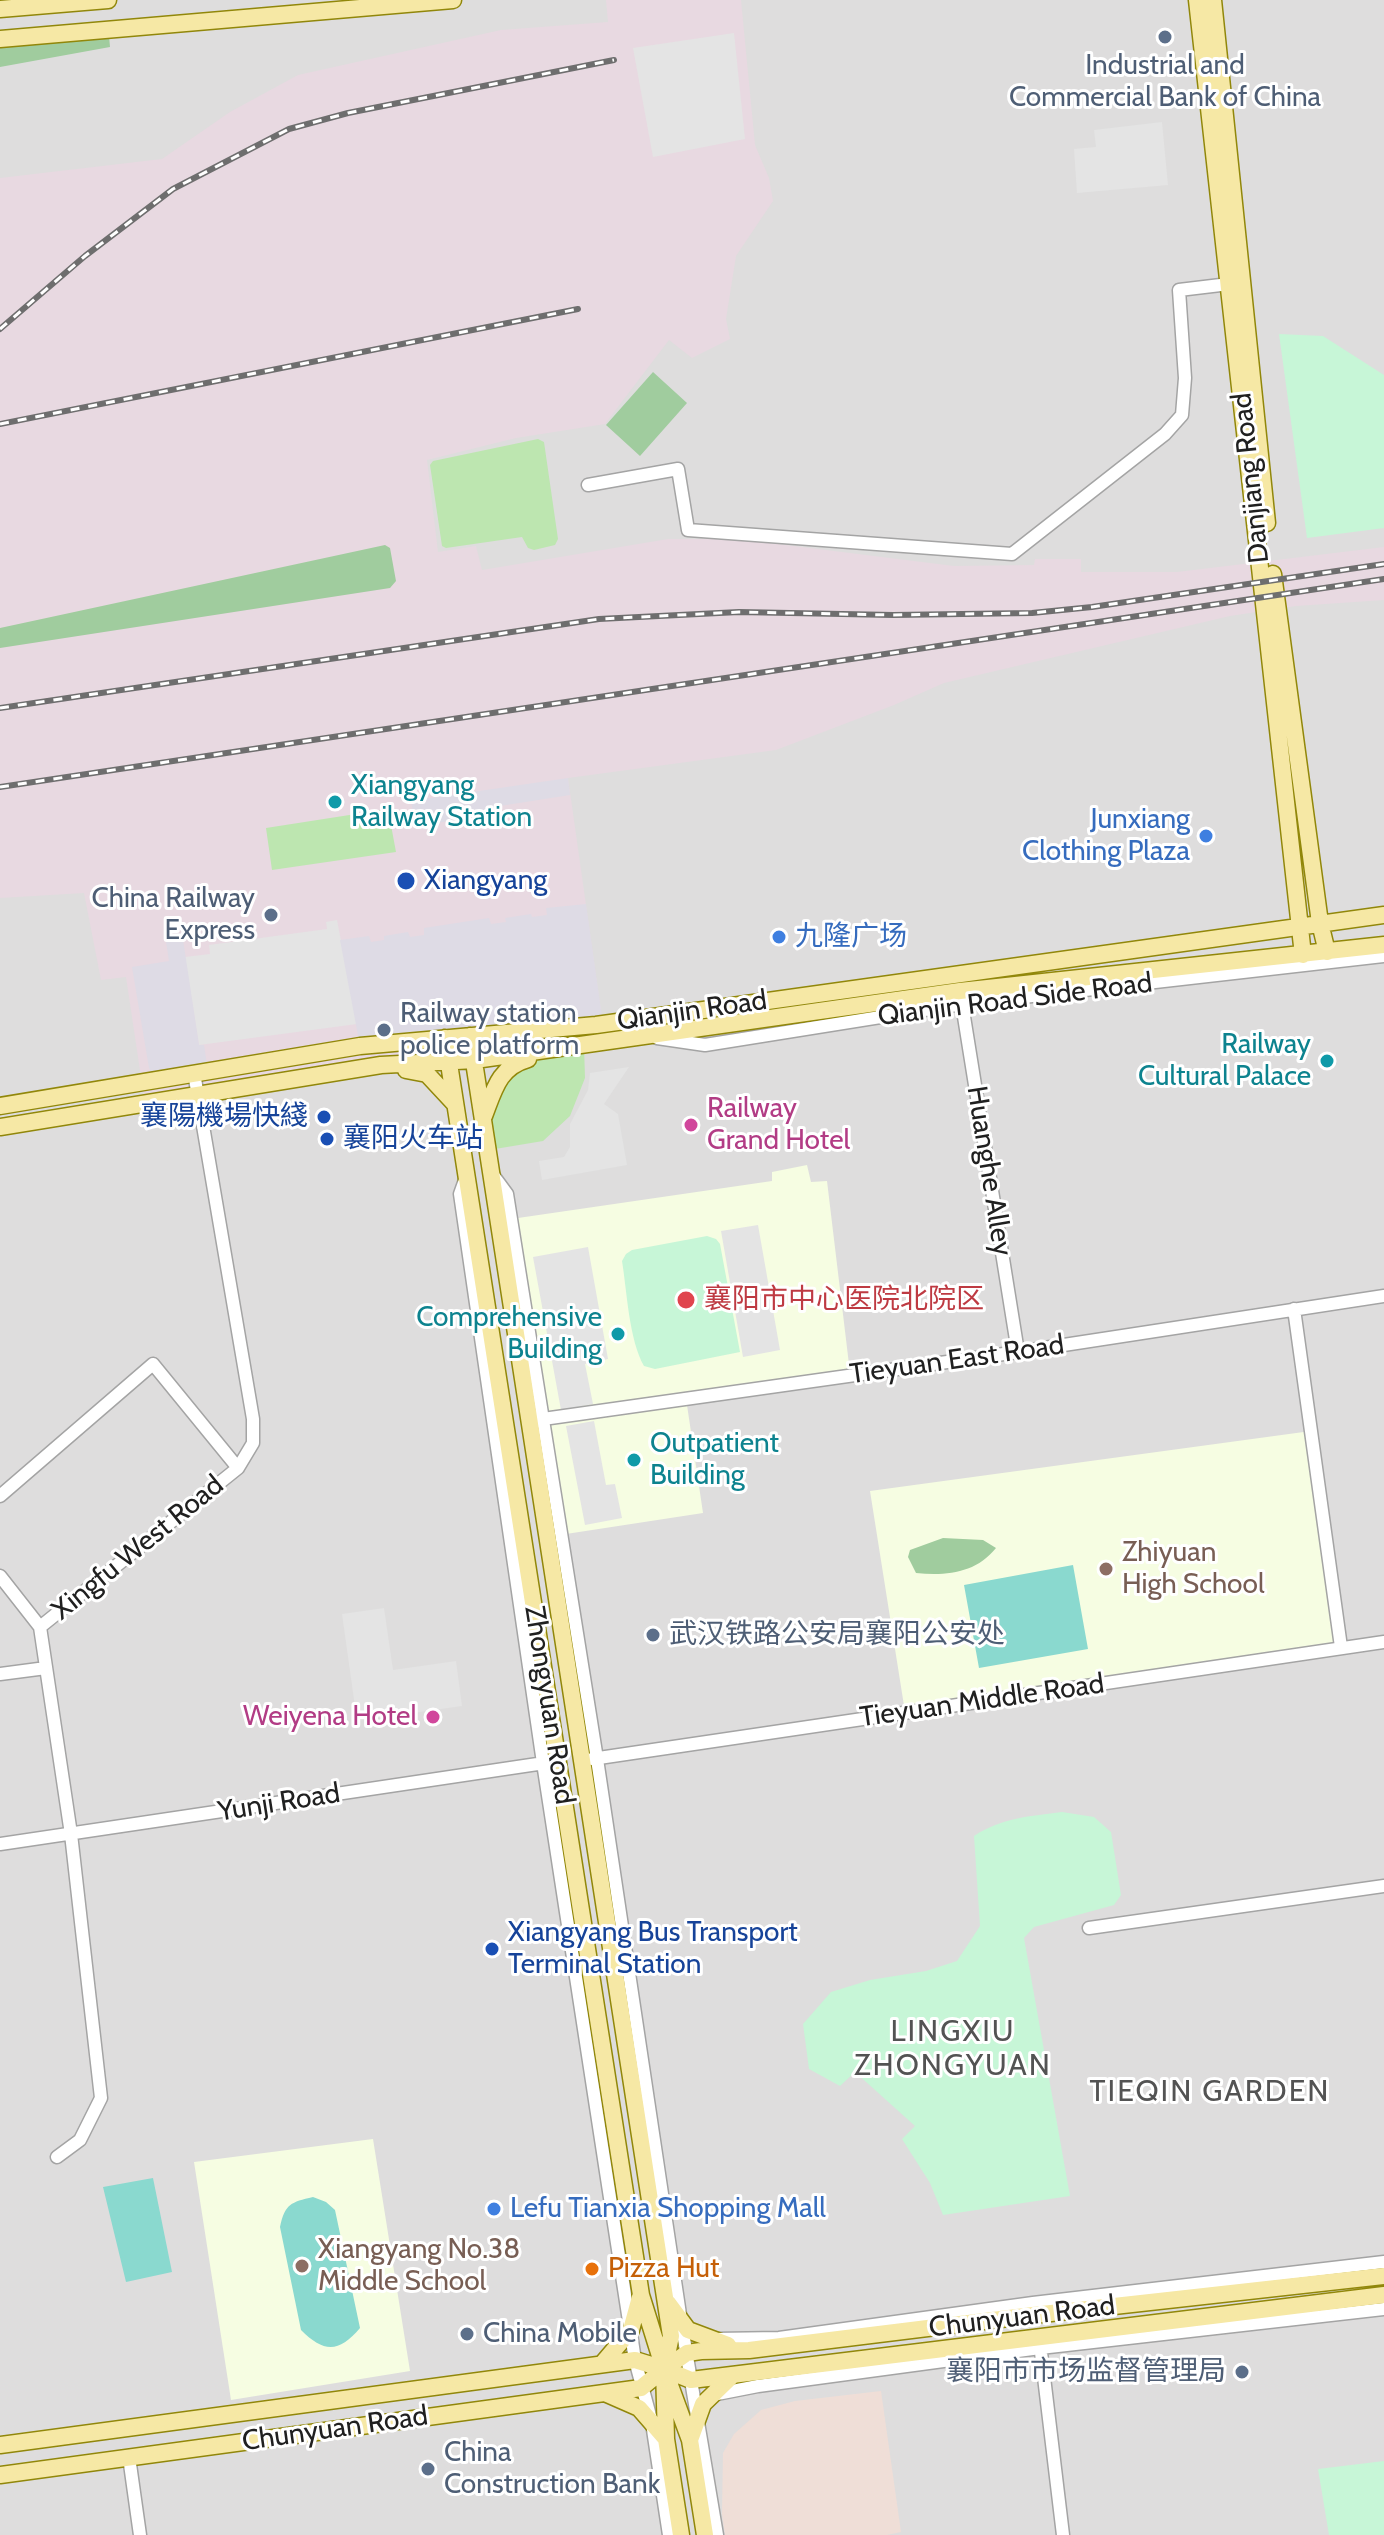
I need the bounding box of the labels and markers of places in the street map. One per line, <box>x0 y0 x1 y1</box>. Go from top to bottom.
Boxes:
marker: Industrial and Commercial Bank of China <box>1156 28 1174 46</box>
place label: Industrial and Commercial Bank of China <box>1009 49 1321 115</box>
place label: Xiangyang Railway Station <box>351 769 532 835</box>
marker: Xiangyang Railway Station <box>326 793 344 811</box>
place label: Junxiang Clothing Plaza <box>1022 803 1190 869</box>
marker: Junxiang Clothing Plaza <box>1197 827 1215 845</box>
place label: Xiangyang <box>424 864 547 898</box>
marker: Xiangyang <box>395 870 417 892</box>
place label: China Railway Express <box>91 882 255 948</box>
marker: China Railway Express <box>262 906 280 924</box>
place label: 九隆广场 <box>795 920 907 954</box>
marker: 九隆广场 <box>770 928 788 946</box>
place label: Railway station police platform <box>400 997 579 1063</box>
marker: Railway station police platform <box>375 1021 393 1039</box>
place label: Railway Cultural Palace <box>1138 1028 1311 1094</box>
marker: Railway Cultural Palace <box>1318 1052 1336 1070</box>
place label: Railway Grand Hotel <box>707 1092 850 1158</box>
place label: 襄陽機場快綫 <box>140 1100 308 1134</box>
marker: 襄陽機場快綫 <box>315 1108 333 1126</box>
marker: Railway Grand Hotel <box>682 1116 700 1134</box>
place label: 襄阳火车站 <box>343 1122 483 1156</box>
marker: 襄阳火车站 <box>318 1130 336 1148</box>
place label: 襄阳市中心医院北院区 <box>704 1283 984 1317</box>
marker: 襄阳市中心医院北院区 <box>675 1289 697 1311</box>
place label: Comprehensive Building <box>416 1301 602 1367</box>
marker: Comprehensive Building <box>609 1325 627 1343</box>
place label: Outpatient Building <box>650 1427 779 1493</box>
marker: Outpatient Building <box>625 1451 643 1469</box>
place label: Zhiyuan High School <box>1122 1536 1265 1602</box>
marker: Zhiyuan High School <box>1097 1560 1115 1578</box>
place label: 武汉铁路公安局襄阳公安处 <box>669 1618 1005 1652</box>
marker: 武汉铁路公安局襄阳公安处 <box>644 1626 662 1644</box>
place label: Weiyena Hotel <box>243 1700 417 1734</box>
marker: Weiyena Hotel <box>424 1708 442 1726</box>
place label: Xiangyang Bus Transport Terminal Station <box>508 1916 798 1982</box>
marker: Xiangyang Bus Transport Terminal Station <box>483 1940 501 1958</box>
place label: Lefu Tianxia Shopping Mall <box>510 2192 826 2226</box>
marker: Lefu Tianxia Shopping Mall <box>485 2200 503 2218</box>
place label: Xiangyang No.38 Middle School <box>318 2233 520 2299</box>
place label: Pizza Hut <box>608 2252 719 2286</box>
marker: Xiangyang No.38 Middle School <box>293 2257 311 2275</box>
marker: Pizza Hut <box>583 2260 601 2278</box>
place label: China Mobile <box>483 2317 637 2351</box>
marker: China Mobile <box>458 2325 476 2343</box>
place label: 襄阳市市场监督管理局 <box>946 2355 1226 2389</box>
marker: 襄阳市市场监督管理局 <box>1233 2363 1251 2381</box>
place label: China Construction Bank <box>444 2436 660 2502</box>
marker: China Construction Bank <box>419 2460 437 2478</box>

